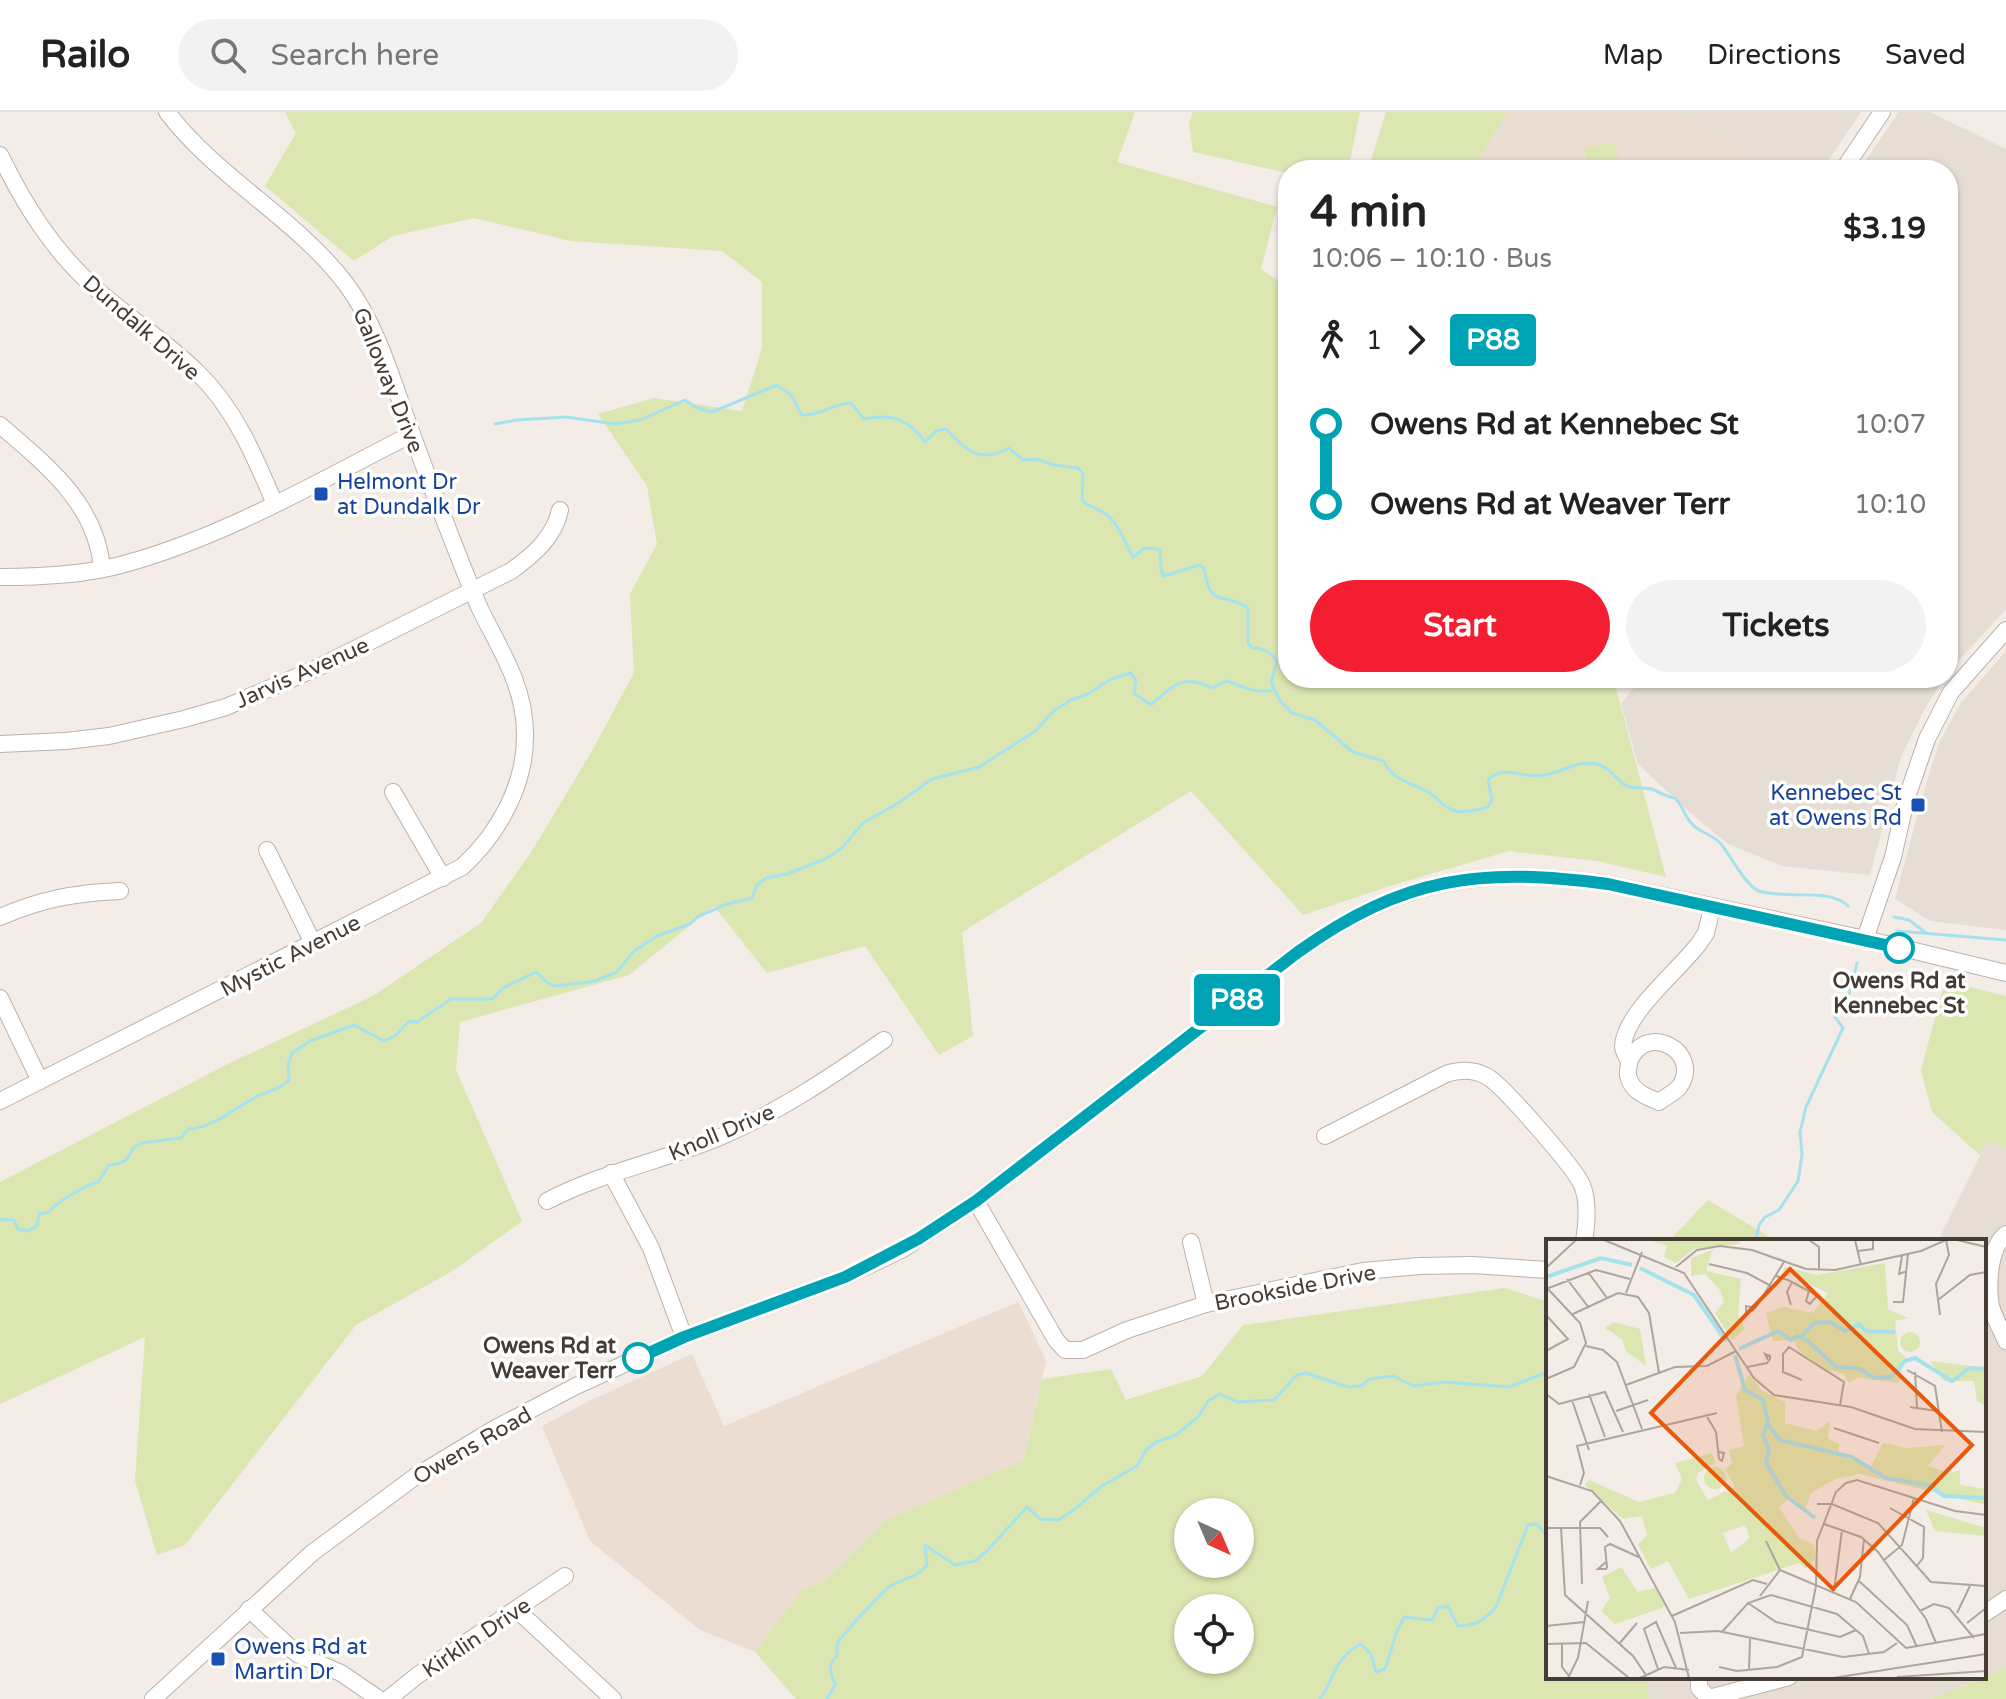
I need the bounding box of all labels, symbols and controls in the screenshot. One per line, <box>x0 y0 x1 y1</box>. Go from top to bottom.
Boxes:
search box <box>178 19 738 91</box>
text: Railo <box>40 32 130 78</box>
icon: search <box>206 33 250 77</box>
text: Search here <box>270 37 439 74</box>
text: Map <box>1603 38 1663 72</box>
text: Directions <box>1707 38 1841 72</box>
text: Saved <box>1885 38 1966 72</box>
text: 4 min <box>1310 186 1427 239</box>
text: $3.19 <box>1843 210 1926 247</box>
text: 10:06 – 10:10 · Bus <box>1310 243 1552 274</box>
street label: Dundalk Drive <box>77 270 205 386</box>
street label: Galloway Drive <box>347 304 429 457</box>
icon: walk <box>1310 318 1354 362</box>
icon: forward <box>1394 318 1438 362</box>
text: P88 <box>1466 323 1520 357</box>
text: 1 <box>1366 325 1382 356</box>
text: Owens Rd at Kennebec St <box>1370 406 1739 443</box>
text: 10:07 <box>1854 409 1926 440</box>
place label: Helmont Dr at Dundalk Dr <box>337 469 481 520</box>
marker: Helmont Dr at Dundalk Dr <box>312 485 330 503</box>
text: Owens Rd at Weaver Terr <box>1370 486 1730 523</box>
text: 10:10 <box>1854 489 1926 520</box>
button: Start <box>1310 580 1610 672</box>
button: Tickets <box>1626 580 1926 672</box>
street label: Jarvis Avenue <box>232 632 373 714</box>
place label: Kennebec St at Owens Rd <box>1769 780 1902 831</box>
marker: Kennebec St at Owens Rd <box>1909 796 1927 814</box>
street label: Mystic Avenue <box>216 909 365 1002</box>
marker: Owens Rd at Kennebec St <box>1884 933 1914 963</box>
place label: Owens Rd at Kennebec St <box>1832 968 1966 1019</box>
line badge: P88 <box>1191 974 1283 1026</box>
text: P88 <box>1210 983 1264 1017</box>
street label: Knoll Drive <box>665 1099 778 1167</box>
inset map <box>1546 1239 1986 1679</box>
street label: Brookside Drive <box>1212 1260 1378 1316</box>
place label: Owens Rd at Weaver Terr <box>483 1333 617 1384</box>
marker: Owens Rd at Weaver Terr <box>623 1343 653 1373</box>
street label: Owens Road <box>409 1401 536 1490</box>
north arrow <box>1174 1498 1254 1578</box>
map controls <box>1174 1498 1254 1674</box>
street label: Kirklin Drive <box>418 1592 536 1684</box>
button: locate <box>1174 1594 1254 1674</box>
place label: Owens Rd at Martin Dr <box>234 1634 367 1685</box>
marker: Owens Rd at Martin Dr <box>209 1650 227 1668</box>

